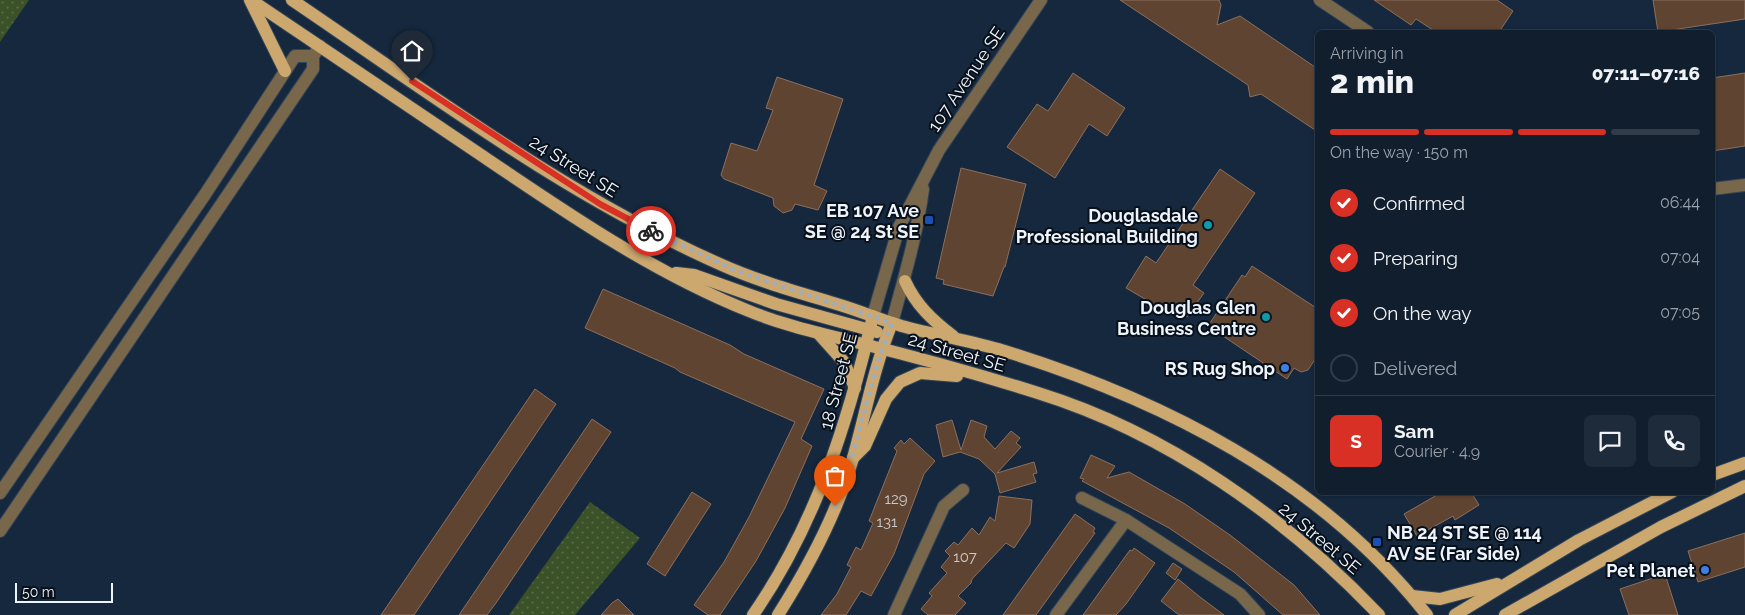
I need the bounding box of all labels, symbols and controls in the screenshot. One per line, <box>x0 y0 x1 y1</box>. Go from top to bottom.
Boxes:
street label: 107 Avenue SE <box>923 23 1009 135</box>
pin <box>391 30 433 81</box>
icon: home <box>398 37 426 65</box>
text: Arriving in <box>1330 44 1404 63</box>
text: 07:11–07:16 <box>1592 62 1700 84</box>
text: 2 min <box>1330 63 1414 100</box>
street label: 24 Street SE <box>526 131 622 201</box>
text: On the way · 150 m <box>1330 143 1468 162</box>
icon: check <box>1330 189 1358 217</box>
text: Confirmed <box>1373 192 1465 214</box>
text: 06:44 <box>1660 193 1700 212</box>
place label: EB 107 Ave SE @ 24 St SE <box>805 200 919 242</box>
place label: Douglasdale Professional Building <box>1016 205 1198 247</box>
courier <box>626 206 676 256</box>
marker: EB 107 Ave SE @ 24 St SE <box>923 214 935 226</box>
icon: bike <box>637 217 665 245</box>
marker: Douglasdale Professional Building <box>1202 219 1214 231</box>
icon: check <box>1330 244 1358 272</box>
text: Preparing <box>1373 247 1458 269</box>
text: 07:04 <box>1660 248 1700 267</box>
place label: Douglas Glen Business Centre <box>1117 297 1256 339</box>
icon: check <box>1330 299 1358 327</box>
text: On the way <box>1373 302 1472 324</box>
text: 07:05 <box>1660 303 1700 322</box>
marker: Douglas Glen Business Centre <box>1260 311 1272 323</box>
street label: 24 Street SE <box>906 328 1008 376</box>
street label: 18 Street SE <box>815 330 861 432</box>
text: Delivered <box>1373 357 1457 379</box>
place label: RS Rug Shop <box>1165 358 1275 379</box>
marker: RS Rug Shop <box>1279 362 1291 374</box>
button: chat <box>1584 415 1636 467</box>
button: phone <box>1648 415 1700 467</box>
text: Sam <box>1394 420 1434 442</box>
text: S <box>1350 430 1362 452</box>
text: Courier · 4.9 <box>1394 442 1480 461</box>
pin <box>814 455 856 506</box>
icon: bag <box>821 462 849 490</box>
house number: 129 <box>884 490 908 508</box>
street label: 24 Street SE <box>1275 498 1365 578</box>
house number: 131 <box>877 513 898 531</box>
place label: NB 24 ST SE @ 114 AV SE (Far Side) <box>1387 522 1542 564</box>
marker: NB 24 ST SE @ 114 AV SE (Far Side) <box>1371 536 1383 548</box>
house number: 107 <box>953 548 977 566</box>
place label: Pet Planet <box>1606 560 1695 581</box>
marker: Pet Planet <box>1699 564 1711 576</box>
scale bar <box>15 580 112 603</box>
text: 50 m <box>22 584 55 600</box>

